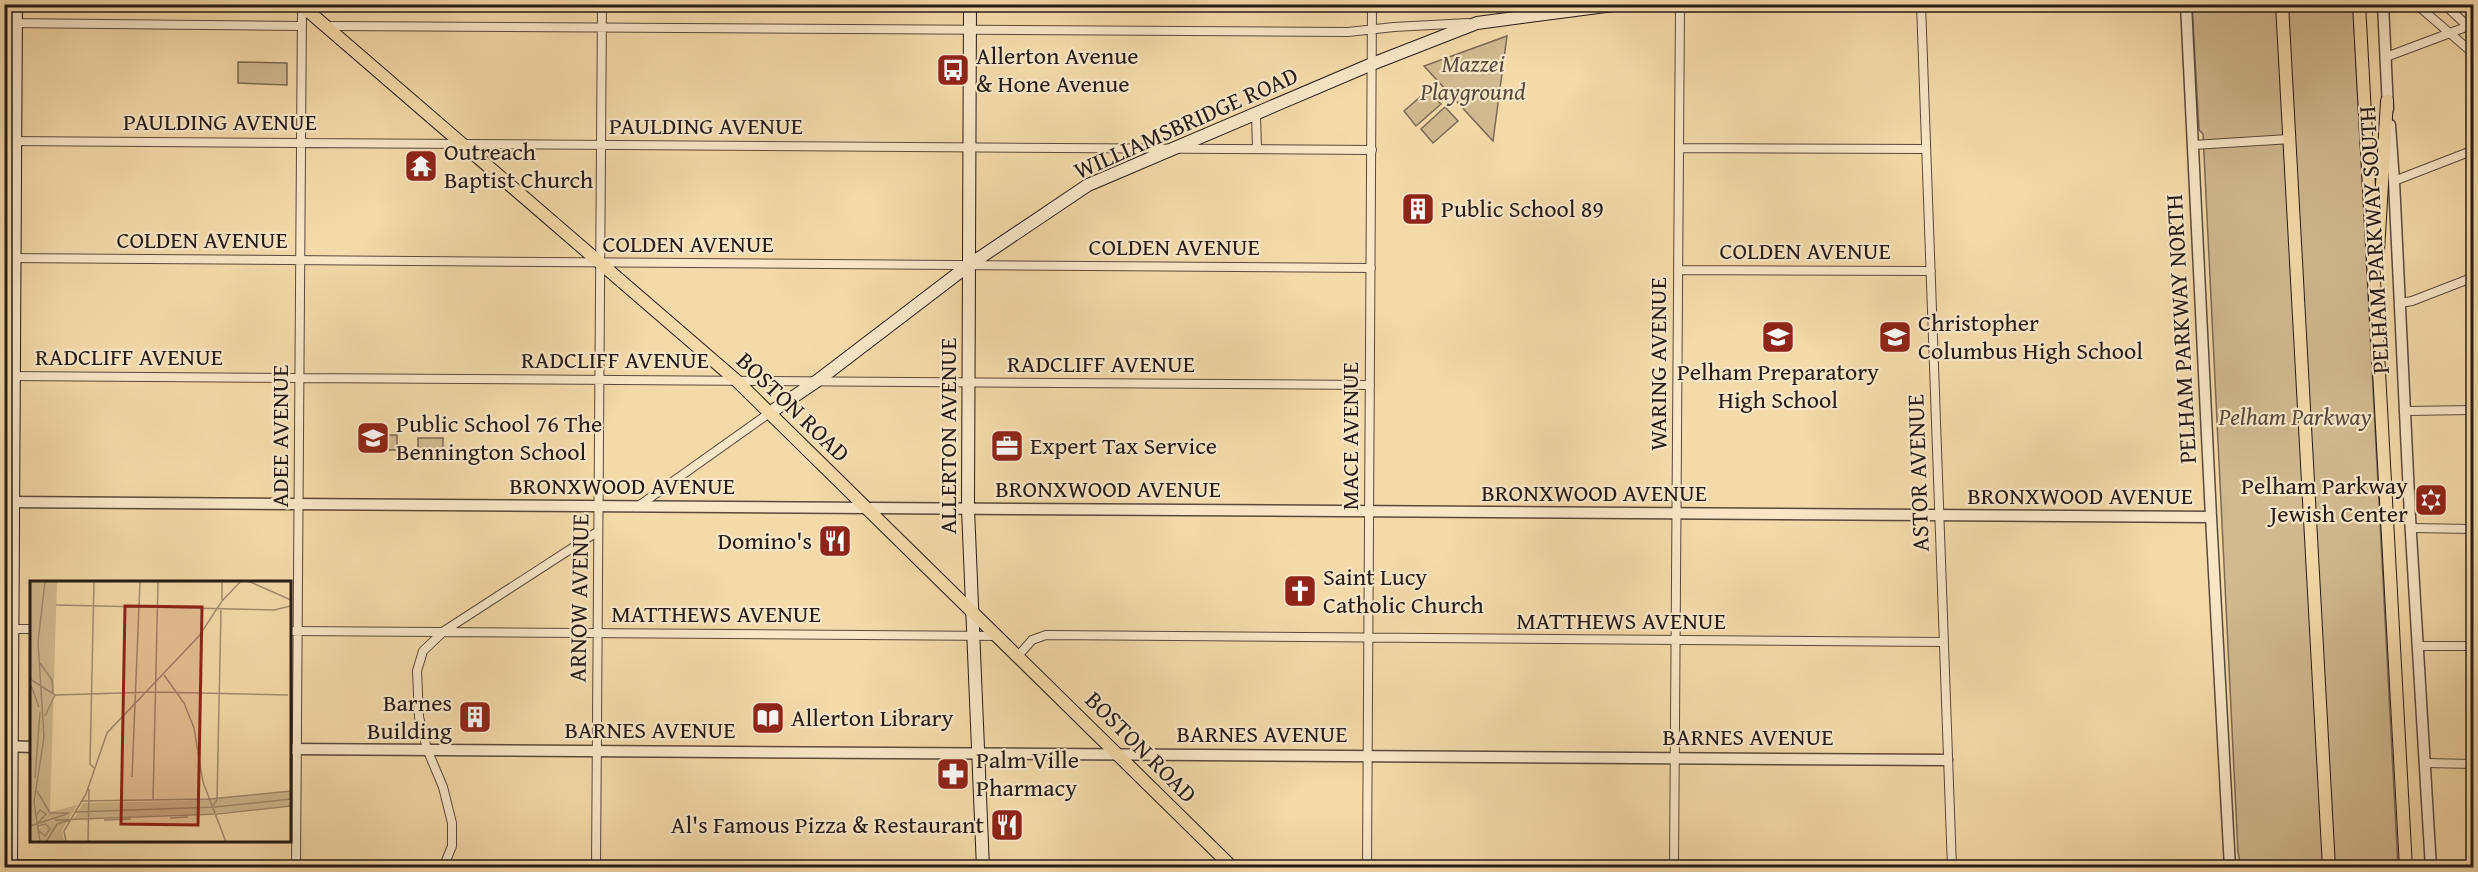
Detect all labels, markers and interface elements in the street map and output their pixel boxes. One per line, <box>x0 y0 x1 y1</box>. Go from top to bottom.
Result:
place label: Allerton Avenue & Hone Avenue <box>976 38 1138 101</box>
park label: Mazzei Playground <box>1419 46 1526 109</box>
bus stop icon: Allerton Avenue & Hone Avenue <box>935 52 971 88</box>
street label: WILLIAMSBRIDGE ROAD <box>1068 57 1304 188</box>
street label: PAULDING AVENUE <box>123 104 317 139</box>
street label: PELHAM PARKWAY SOUTH <box>2349 105 2398 375</box>
street label: PAULDING AVENUE <box>609 108 803 143</box>
place label: Outreach Baptist Church <box>444 134 594 197</box>
temple icon: Outreach Baptist Church <box>403 148 439 184</box>
building icon: Public School 89 <box>1400 191 1436 227</box>
place label: Public School 89 <box>1441 191 1604 226</box>
street label: PELHAM PARKWAY NORTH <box>2156 193 2205 465</box>
street label: COLDEN AVENUE <box>116 222 288 257</box>
street label: COLDEN AVENUE <box>602 226 774 261</box>
street label: COLDEN AVENUE <box>1088 229 1260 264</box>
street label: COLDEN AVENUE <box>1719 233 1891 268</box>
street label: WARING AVENUE <box>1640 277 1675 451</box>
place label: Christopher Columbus High School <box>1918 305 2143 368</box>
school or university icon: Pelham Preparatory High School <box>1760 319 1796 355</box>
school or university icon: Christopher Columbus High School <box>1877 319 1913 355</box>
street label: ALLERTON AVENUE <box>930 338 965 534</box>
street label: RADCLIFF AVENUE <box>35 339 223 374</box>
street label: RADCLIFF AVENUE <box>521 342 709 377</box>
street label: BOSTON ROAD <box>729 343 858 470</box>
street label: RADCLIFF AVENUE <box>1007 346 1195 381</box>
place label: Pelham Preparatory High School <box>1677 354 1879 417</box>
street label: MACE AVENUE <box>1332 362 1367 510</box>
street label: ADEE AVENUE <box>262 365 297 507</box>
street label: ASTOR AVENUE <box>1897 394 1938 552</box>
park label: Pelham Parkway <box>2217 399 2372 434</box>
place label: Public School 76 The Bennington School <box>396 406 602 469</box>
school or university icon: Public School 76 The Bennington School <box>355 420 391 456</box>
office icon: Expert Tax Service <box>989 428 1025 464</box>
place label: Expert Tax Service <box>1030 428 1217 463</box>
street label: BRONXWOOD AVENUE <box>509 468 735 503</box>
place label: Pelham Parkway Jewish Center <box>2241 468 2408 531</box>
street label: BRONXWOOD AVENUE <box>995 471 1221 506</box>
street label: BRONXWOOD AVENUE <box>1481 475 1707 510</box>
street label: BRONXWOOD AVENUE <box>1967 478 2193 513</box>
synagogue icon: Pelham Parkway Jewish Center <box>2413 482 2449 518</box>
street label: ARNOW AVENUE <box>560 513 597 683</box>
place label: Domino's <box>717 523 812 558</box>
restaurant icon: Domino's <box>817 523 853 559</box>
place label: Saint Lucy Catholic Church <box>1323 559 1484 622</box>
church icon: Saint Lucy Catholic Church <box>1282 573 1318 609</box>
inset map <box>30 581 291 842</box>
street label: MATTHEWS AVENUE <box>611 596 821 631</box>
street label: MATTHEWS AVENUE <box>1516 603 1726 638</box>
street label: BOSTON ROAD <box>1077 683 1205 811</box>
place label: Barnes Building <box>367 685 452 748</box>
building icon: Barnes Building <box>457 699 493 735</box>
library icon: Allerton Library <box>750 700 786 736</box>
place label: Allerton Library <box>791 700 953 735</box>
street label: BARNES AVENUE <box>565 712 736 747</box>
street label: BARNES AVENUE <box>1177 716 1348 751</box>
street label: BARNES AVENUE <box>1663 719 1834 754</box>
place label: Palm Ville Pharmacy <box>976 742 1079 805</box>
pharmacy icon: Palm Ville Pharmacy <box>935 756 971 792</box>
place label: Al's Famous Pizza & Restaurant <box>671 807 985 842</box>
restaurant icon: Al's Famous Pizza & Restaurant <box>989 807 1025 843</box>

